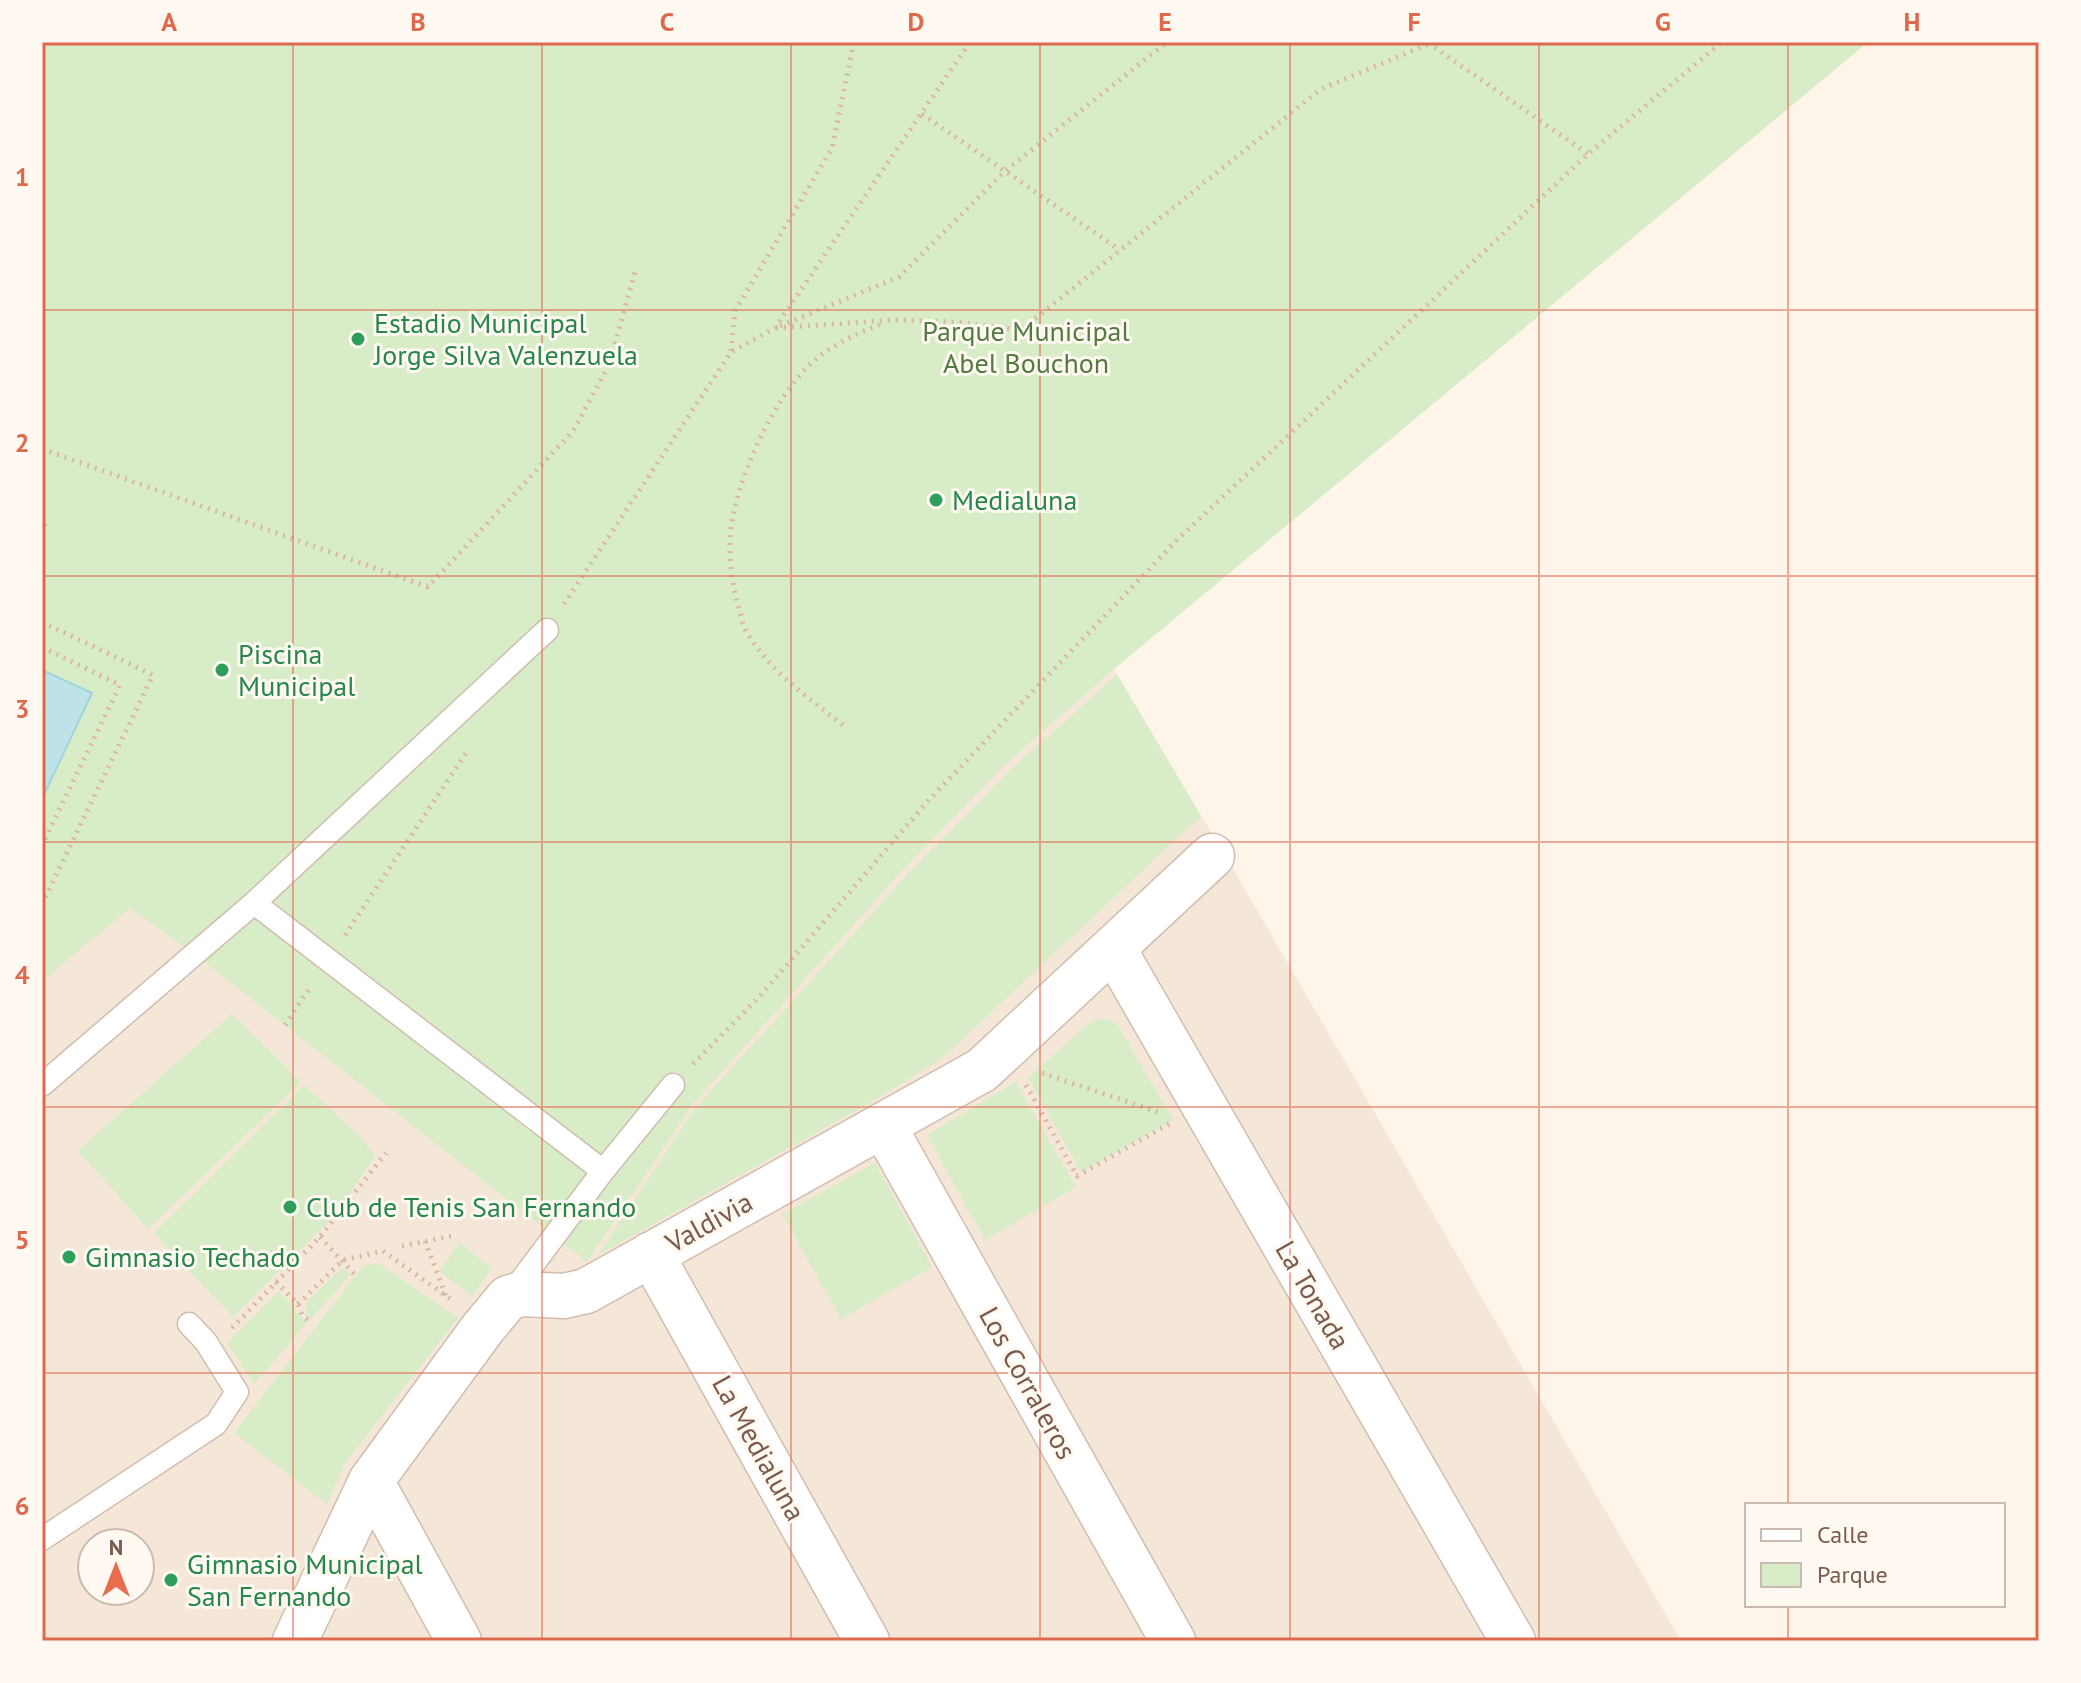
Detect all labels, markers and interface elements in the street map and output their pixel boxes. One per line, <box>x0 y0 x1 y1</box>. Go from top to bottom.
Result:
text: A <box>161 5 177 38</box>
text: B <box>410 5 426 38</box>
text: C <box>660 5 674 38</box>
text: D <box>908 5 924 38</box>
text: E <box>1158 5 1172 38</box>
text: F <box>1407 5 1421 38</box>
text: G <box>1655 5 1671 38</box>
text: H <box>1904 5 1920 38</box>
text: 1 <box>15 160 29 193</box>
place label: Estadio Municipal Jorge Silva Valenzuela <box>373 304 638 373</box>
park label: Parque Municipal Abel Bouchon <box>922 312 1130 381</box>
marker: Estadio Municipal Jorge Silva Valenzuela <box>349 330 367 348</box>
text: 2 <box>15 426 29 459</box>
place label: Medialuna <box>952 481 1077 518</box>
marker: Medialuna <box>927 491 945 509</box>
place label: Piscina Municipal <box>238 635 355 704</box>
marker: Piscina Municipal <box>213 661 231 679</box>
text: 3 <box>15 692 29 725</box>
text: 4 <box>15 958 30 991</box>
street label: Valdivia <box>658 1183 759 1261</box>
place label: Club de Tenis San Fernando <box>306 1188 636 1225</box>
marker: Club de Tenis San Fernando <box>281 1198 299 1216</box>
text: 5 <box>15 1223 29 1256</box>
street label: La Tonada <box>1268 1234 1359 1356</box>
place label: Gimnasio Techado <box>85 1238 300 1275</box>
marker: Gimnasio Techado <box>60 1248 78 1266</box>
street label: Los Corraleros <box>971 1300 1086 1466</box>
street label: La Medialuna <box>704 1369 815 1527</box>
text: 6 <box>15 1489 29 1522</box>
legend <box>1745 1503 2005 1607</box>
text: Calle <box>1817 1519 1868 1550</box>
north arrow <box>76 1527 156 1607</box>
text: N <box>109 1533 123 1561</box>
place label: Gimnasio Municipal San Fernando <box>187 1545 423 1614</box>
text: Parque <box>1817 1559 1888 1590</box>
marker: Gimnasio Municipal San Fernando <box>162 1571 180 1589</box>

